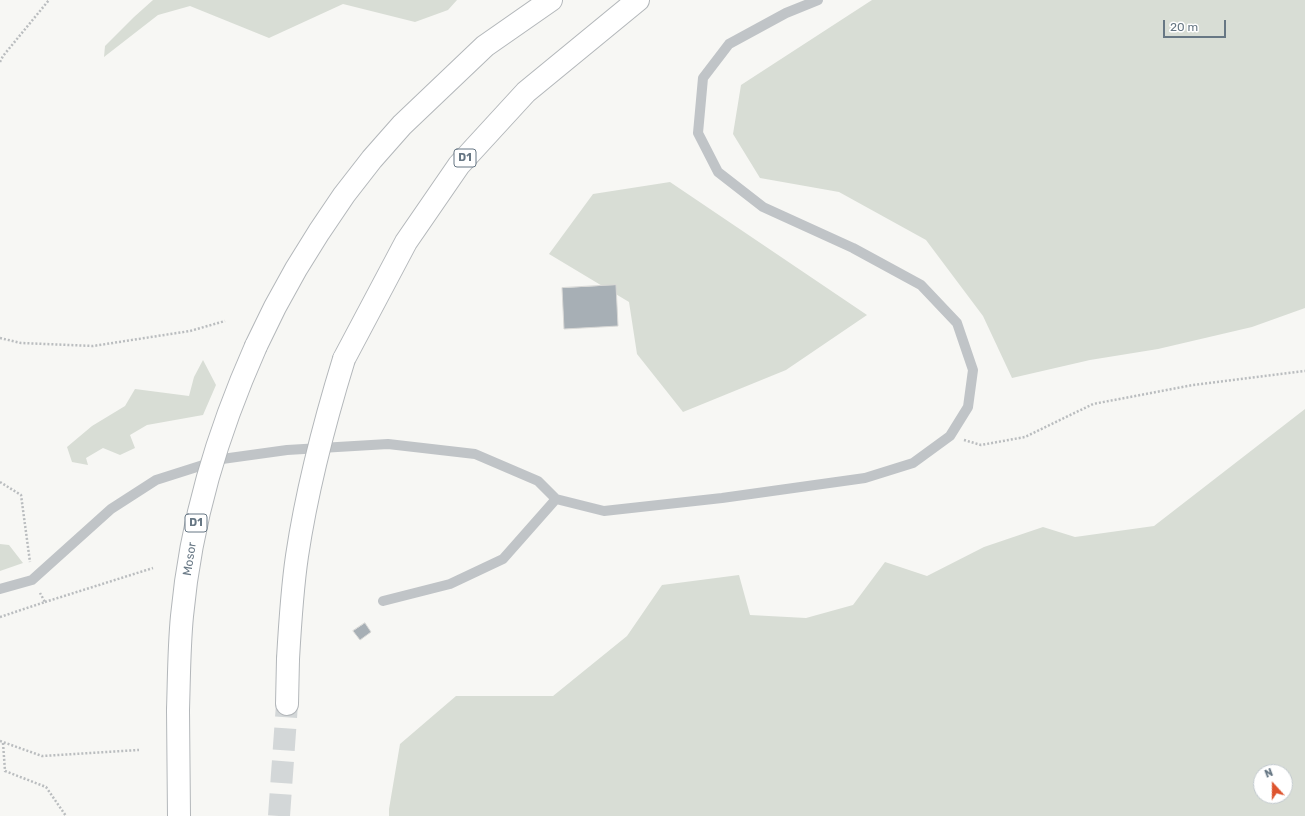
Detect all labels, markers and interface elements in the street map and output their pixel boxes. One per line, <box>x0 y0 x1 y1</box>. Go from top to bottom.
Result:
scale bar <box>1165 12 1228 38</box>
text: 20 m <box>1170 20 1198 34</box>
road number: D1 <box>454 149 476 167</box>
road number: D1 <box>185 514 207 532</box>
street label: Mosor <box>180 541 200 577</box>
north arrow <box>1253 764 1293 804</box>
text: N <box>1263 766 1275 781</box>

